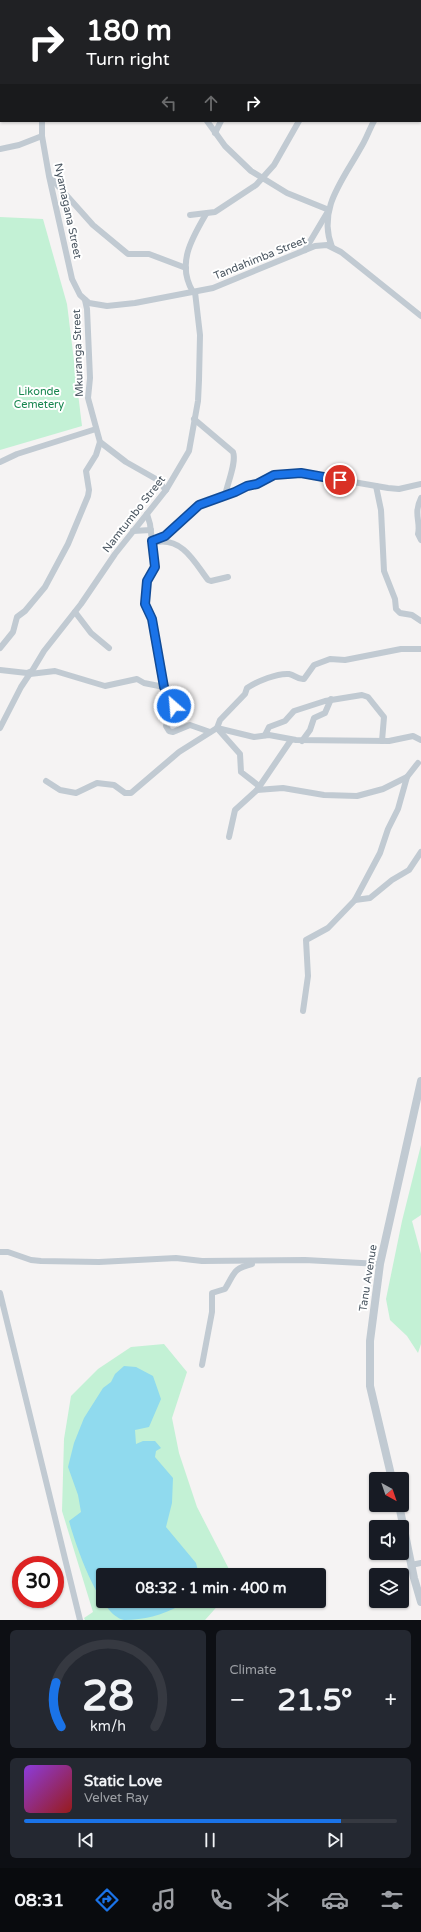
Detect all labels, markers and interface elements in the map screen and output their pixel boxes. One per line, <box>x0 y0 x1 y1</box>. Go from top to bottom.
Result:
text: 180 m <box>86 14 172 48</box>
icon: right <box>20 16 72 68</box>
text: Turn right <box>86 48 170 70</box>
icon: left <box>158 92 180 114</box>
icon: ahead <box>200 92 222 114</box>
icon: right <box>242 92 264 114</box>
street label: Nyamagana Street <box>52 162 84 260</box>
street label: Tandahimba Street <box>212 233 308 283</box>
street label: Mkuranga Street <box>70 309 86 397</box>
park label: Likonde Cemetery <box>14 385 64 411</box>
pin <box>323 463 357 497</box>
icon: arrive <box>329 469 351 491</box>
street label: Namtumbo Street <box>100 473 168 555</box>
position arrow <box>153 685 195 727</box>
street label: Tanu Avenue <box>356 1244 380 1312</box>
north arrow <box>369 1472 409 1512</box>
map controls <box>369 1472 409 1608</box>
button: sound <box>369 1520 409 1560</box>
speed limit sign: 30 <box>12 1556 64 1608</box>
button: layers <box>369 1568 409 1608</box>
text: 08:32 · 1 min · 400 m <box>136 1579 286 1597</box>
text: Climate <box>230 1662 276 1678</box>
text: 28 <box>82 1672 134 1722</box>
text: 21.5° <box>277 1682 352 1719</box>
text: − <box>230 1687 245 1713</box>
text: + <box>385 1687 397 1713</box>
text: km/h <box>90 1718 126 1735</box>
text: Static Love <box>84 1772 162 1790</box>
text: Velvet Ray <box>84 1790 149 1806</box>
icon: previous <box>75 1829 97 1851</box>
icon: pause <box>199 1829 221 1851</box>
icon: next <box>324 1829 346 1851</box>
icon: directions <box>93 1886 121 1914</box>
icon: music <box>150 1886 178 1914</box>
icon: phone <box>207 1886 235 1914</box>
icon: climate <box>264 1886 292 1914</box>
icon: car <box>321 1886 349 1914</box>
icon: filters <box>378 1886 406 1914</box>
text: 08:31 <box>15 1889 64 1911</box>

